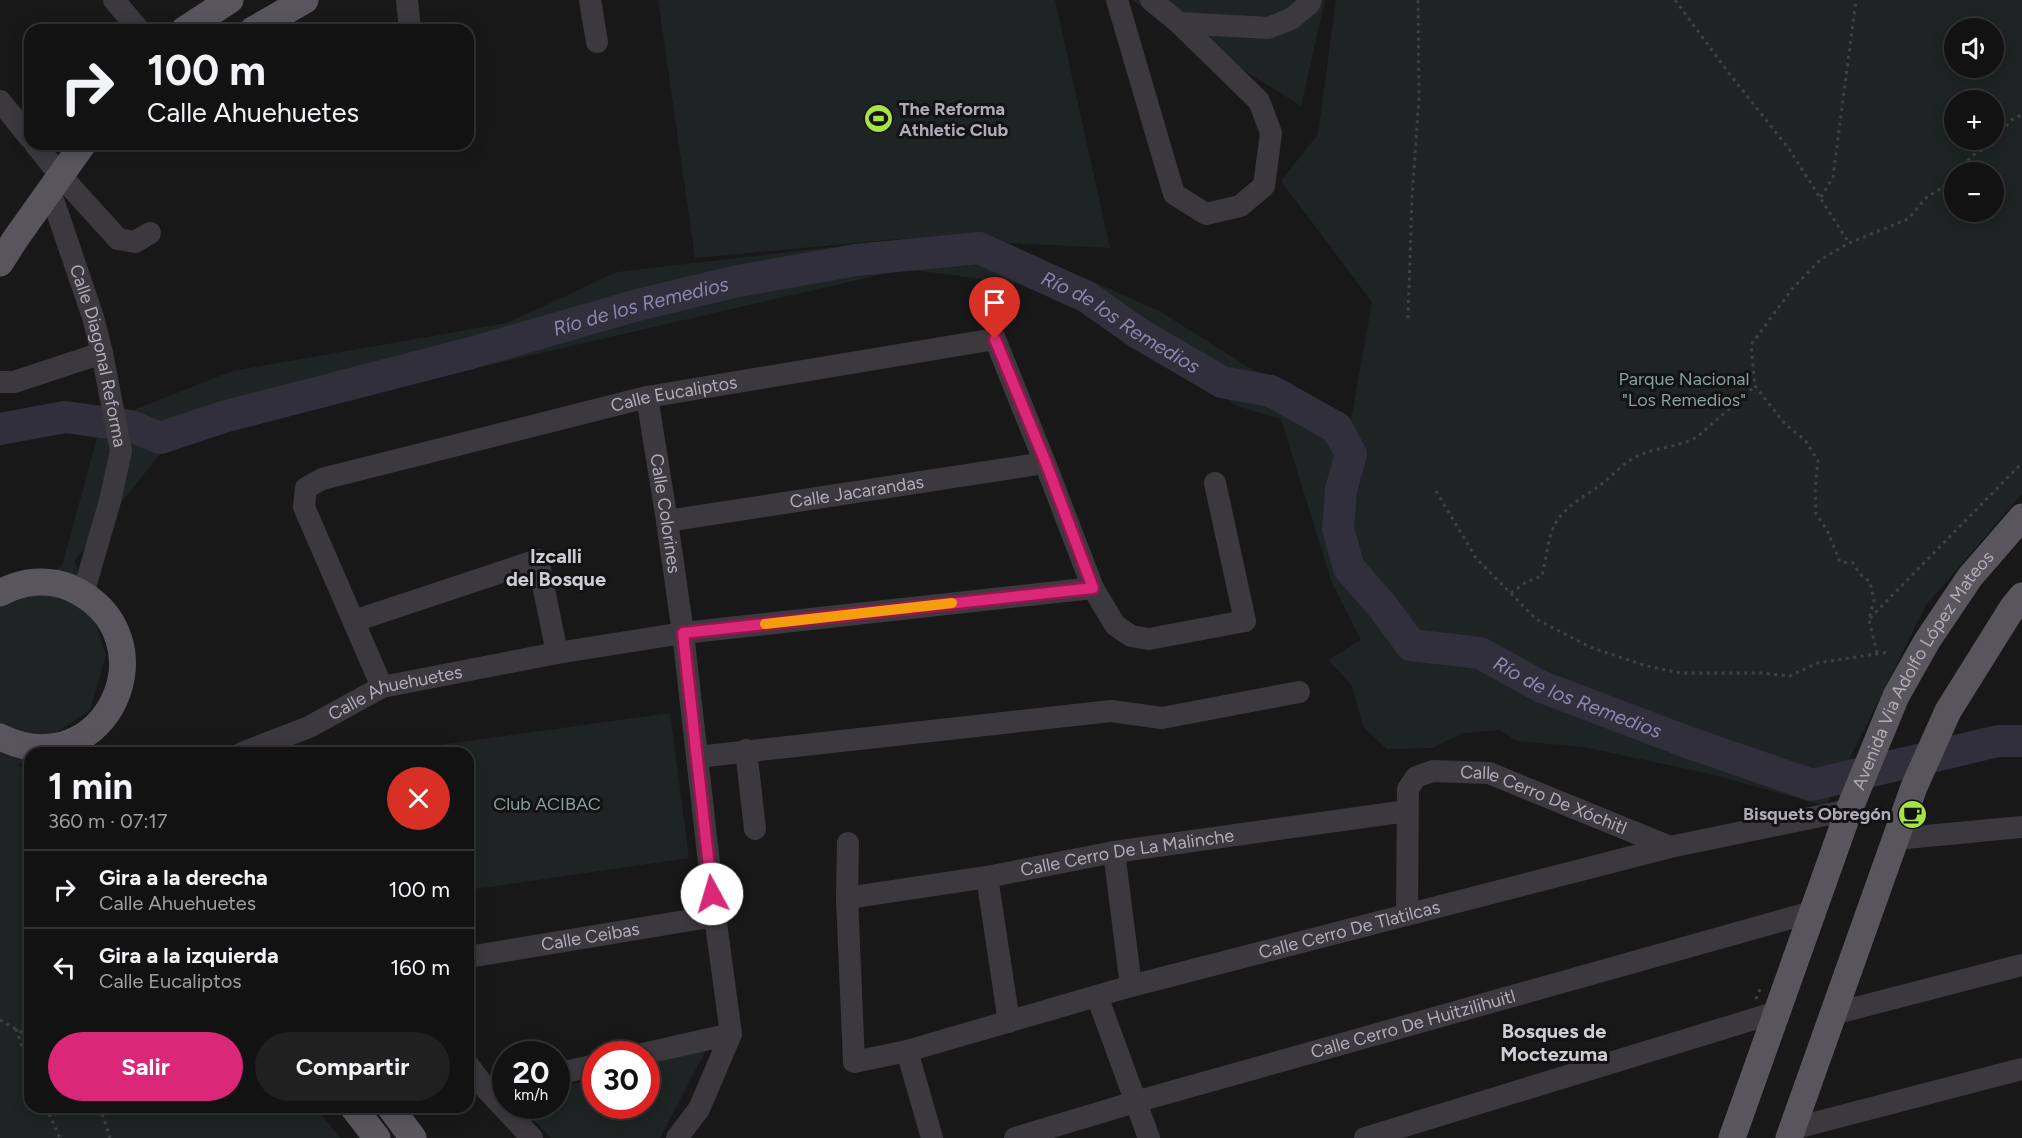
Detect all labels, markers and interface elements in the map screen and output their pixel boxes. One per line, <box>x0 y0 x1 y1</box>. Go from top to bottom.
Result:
map controls <box>1944 18 2004 222</box>
button: sound <box>1944 18 2004 78</box>
text: 100 m <box>147 45 266 96</box>
icon: right <box>48 48 126 126</box>
button: + <box>1944 90 2004 150</box>
text: Calle Ahuehuetes <box>147 96 359 129</box>
place label: The Reforma Athletic Club <box>899 98 1009 141</box>
sports icon: The Reforma Athletic Club <box>862 103 894 135</box>
button: − <box>1944 162 2004 222</box>
street label: Calle Diagonal Reforma <box>65 261 131 449</box>
water label: Río de los Remedios <box>1038 266 1205 379</box>
water label: Río de los Remedios <box>550 271 732 341</box>
pin <box>969 277 1020 339</box>
icon: arrive <box>978 286 1011 319</box>
park label: Parque Nacional "Los Remedios" <box>1619 368 1749 411</box>
street label: Calle Eucaliptos <box>608 371 739 417</box>
street label: Calle Colorines <box>645 452 685 575</box>
street label: Calle Jacarandas <box>788 471 925 513</box>
district label: Izcalli del Bosque <box>506 544 606 591</box>
street label: Avenida Via Adolfo López Mateos <box>1848 546 1999 793</box>
water label: Río de los Remedios <box>1489 651 1666 743</box>
street label: Calle Ahuehuetes <box>324 661 464 725</box>
street label: Calle Cerro De Xóchitl <box>1460 761 1630 839</box>
text: 1 min <box>48 765 133 808</box>
button: close <box>387 767 450 830</box>
park label: Club ACIBAC <box>493 793 601 815</box>
cafe icon: Bisquets Obregón <box>1896 798 1928 830</box>
place label: Bisquets Obregón <box>1743 803 1891 825</box>
text: 360 m · 07:17 <box>48 809 168 833</box>
street label: Calle Cerro De La Malinche <box>1019 824 1236 881</box>
position arrow <box>680 862 744 926</box>
text: Gira a la derecha <box>99 864 268 891</box>
icon: right <box>48 873 81 906</box>
text: 100 m <box>389 876 450 903</box>
text: Calle Ahuehuetes <box>99 891 256 915</box>
street label: Calle Cerro De Tlatilcas <box>1256 896 1442 964</box>
street label: Calle Ceibas <box>539 918 641 956</box>
text: Gira a la izquierda <box>99 942 279 969</box>
icon: left <box>48 951 81 984</box>
text: 160 m <box>390 954 450 981</box>
text: Calle Eucaliptos <box>99 969 242 993</box>
street label: Calle Cerro De Huitzilihuitl <box>1308 985 1518 1063</box>
district label: Bosques de Moctezuma <box>1500 1019 1608 1066</box>
button: Salir <box>48 1032 243 1101</box>
button: Compartir <box>255 1032 450 1101</box>
speed limit sign: 30 <box>582 1041 660 1119</box>
text: 20 <box>513 1054 549 1091</box>
text: km/h <box>514 1086 548 1104</box>

